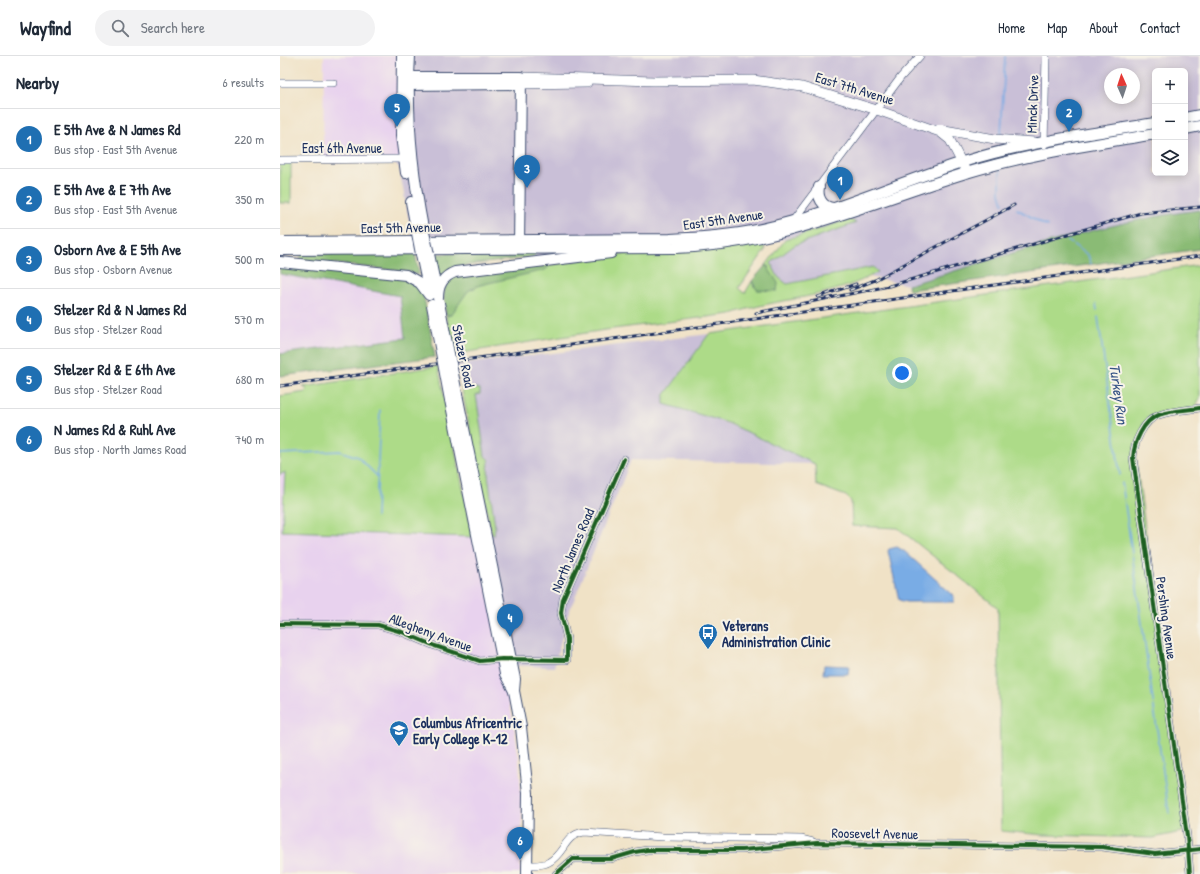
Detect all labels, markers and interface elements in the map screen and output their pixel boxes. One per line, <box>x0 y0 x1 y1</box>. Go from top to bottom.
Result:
search box <box>95 10 375 46</box>
text: Wayfind <box>20 15 71 41</box>
icon: search <box>109 17 131 39</box>
text: Search here <box>141 17 205 38</box>
text: Home <box>998 18 1025 37</box>
text: Map <box>1047 18 1067 37</box>
text: About <box>1089 18 1118 37</box>
text: Contact <box>1140 18 1180 37</box>
street label: East 7th Avenue <box>813 67 897 109</box>
north arrow <box>1104 68 1140 104</box>
map controls <box>1152 68 1188 176</box>
button: + <box>1152 68 1188 104</box>
text: Nearby <box>16 71 59 94</box>
text: 6 results <box>223 73 264 91</box>
street label: Minck Drive <box>1021 74 1043 134</box>
pin: 5 <box>384 94 410 127</box>
pin: 2 <box>1056 99 1082 132</box>
button: − <box>1152 104 1188 140</box>
text: E 5th Ave & N James Rd <box>54 119 180 140</box>
text: 1 <box>27 130 31 148</box>
text: 220 m <box>234 130 264 148</box>
street label: East 6th Avenue <box>302 138 382 157</box>
text: Bus stop · East 5th Avenue <box>54 140 177 158</box>
button: layers <box>1152 140 1188 176</box>
pin: 3 <box>514 155 540 188</box>
pin: 1 <box>827 167 853 200</box>
text: E 5th Ave & E 7th Ave <box>54 179 171 200</box>
text: 2 <box>26 190 32 208</box>
text: 350 m <box>235 190 264 208</box>
text: Bus stop · East 5th Avenue <box>54 200 177 218</box>
street label: East 5th Avenue <box>682 204 765 234</box>
street label: East 5th Avenue <box>361 217 442 237</box>
text: Osborn Ave & E 5th Ave <box>54 239 181 260</box>
text: 3 <box>26 250 32 268</box>
text: 500 m <box>235 250 264 268</box>
text: Bus stop · Osborn Avenue <box>54 260 172 278</box>
text: Stelzer Rd & N James Rd <box>54 299 186 320</box>
text: 4 <box>27 310 31 328</box>
text: 570 m <box>234 310 264 328</box>
text: Bus stop · Stelzer Road <box>54 320 162 338</box>
street label: Stelzer Road <box>448 323 480 390</box>
text: Stelzer Rd & E 6th Ave <box>54 359 175 380</box>
your location <box>892 363 912 383</box>
water label: Turkey Run <box>1104 363 1134 427</box>
text: 5 <box>26 370 32 388</box>
text: 680 m <box>236 370 264 388</box>
text: Bus stop · Stelzer Road <box>54 380 162 398</box>
text: N James Rd & Ruhl Ave <box>54 419 176 440</box>
text: 6 <box>26 430 32 448</box>
text: 740 m <box>235 430 264 448</box>
text: Bus stop · North James Road <box>54 440 186 458</box>
street label: North James Road <box>546 505 598 595</box>
street label: Pershing Avenue <box>1151 575 1182 661</box>
pin: 4 <box>497 604 523 637</box>
street label: Allegheny Avenue <box>386 608 476 657</box>
place label: Veterans Administration Clinic <box>722 616 831 651</box>
bus stop icon: Veterans Administration Clinic <box>697 622 719 650</box>
place label: Columbus Africentric Early College K-12 <box>413 713 522 750</box>
school or university icon: Columbus Africentric Early College K-12 <box>388 719 410 747</box>
street label: Roosevelt Avenue <box>831 823 919 843</box>
pin: 6 <box>507 827 533 860</box>

